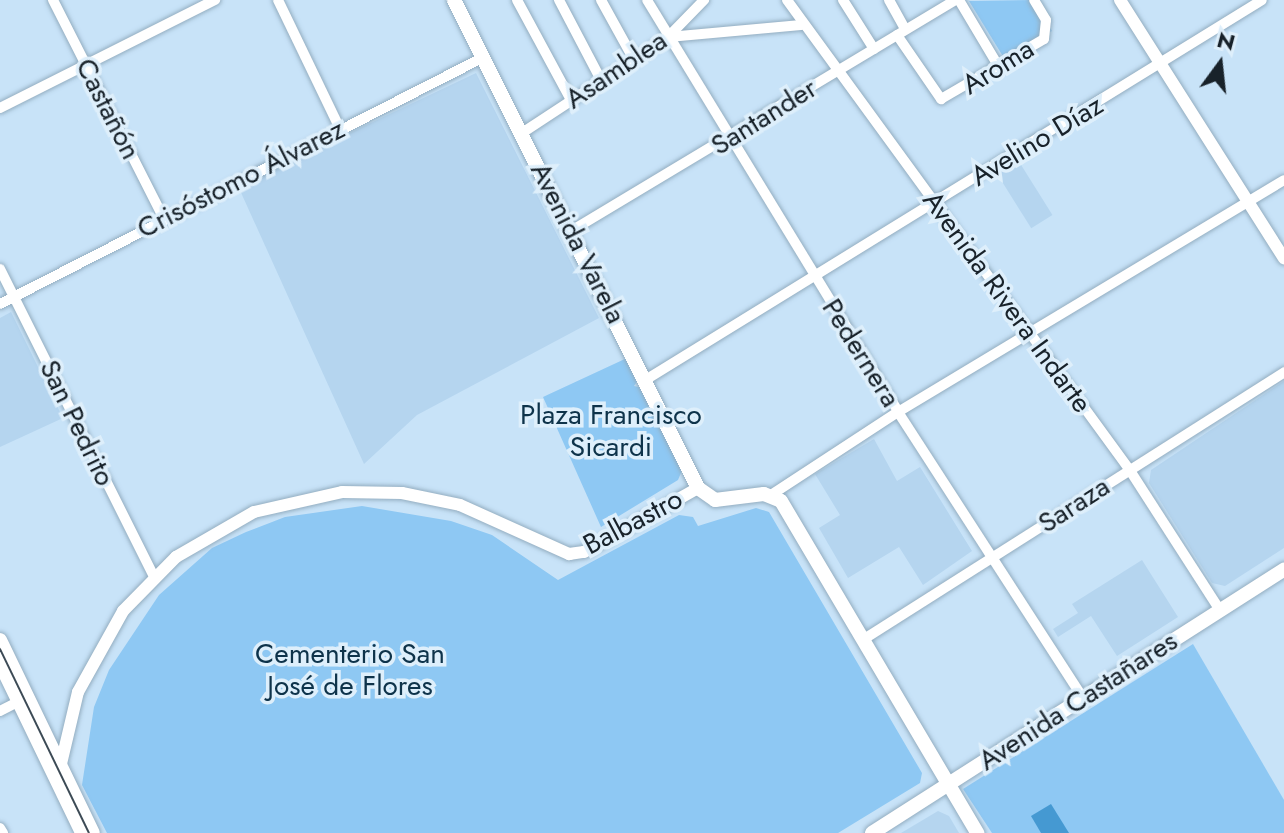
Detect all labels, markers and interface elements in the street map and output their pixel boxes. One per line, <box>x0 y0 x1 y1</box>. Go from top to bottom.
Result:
text: N <box>1214 23 1239 59</box>
street label: Asamblea <box>559 24 673 116</box>
north arrow <box>1180 24 1260 104</box>
street label: Aroma <box>956 32 1040 102</box>
street label: Castañón <box>68 53 148 165</box>
street label: Santander <box>705 71 823 163</box>
street label: Avelino Díaz <box>965 88 1109 194</box>
street label: Crisóstomo Álvarez <box>132 112 350 246</box>
street label: Avenida Varela <box>523 157 633 329</box>
street label: Avenida Rivera Indarte <box>915 185 1099 419</box>
street label: Pedernera <box>815 293 907 413</box>
street label: San Pedrito <box>32 355 122 491</box>
park label: Plaza Francisco Sicardi <box>520 398 702 464</box>
street label: Saraza <box>1032 470 1116 540</box>
street label: Balbastro <box>578 482 688 562</box>
street label: Avenida Castañares <box>972 624 1184 778</box>
park label: Cementerio San José de Flores <box>255 637 445 703</box>

